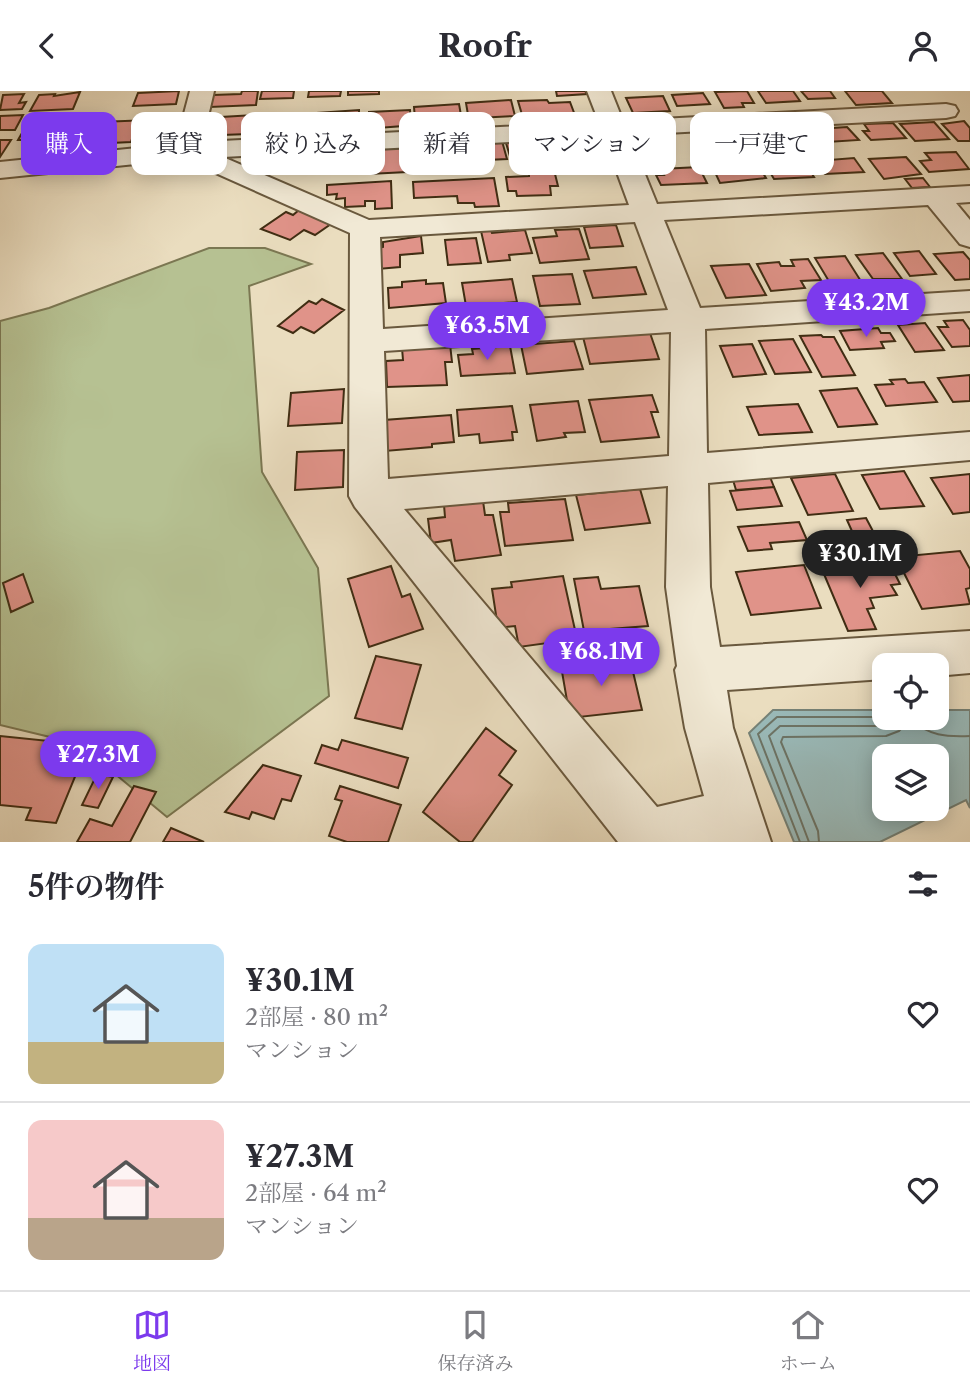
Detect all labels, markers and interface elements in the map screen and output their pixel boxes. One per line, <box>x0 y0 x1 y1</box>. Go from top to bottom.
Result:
text: Roofr <box>438 26 532 65</box>
icon: back <box>28 27 66 65</box>
icon: person <box>904 27 942 65</box>
chip: 購入 <box>21 112 117 175</box>
chip: 賃貸 <box>131 112 227 175</box>
chip: 絞り込み <box>241 112 385 175</box>
chip: 新着 <box>399 112 495 175</box>
chip: マンション <box>509 112 676 175</box>
chip: 一戸建て <box>690 112 834 175</box>
pin: ¥43.2M <box>809 279 923 339</box>
text: ¥43.2M <box>823 288 909 316</box>
pin: ¥63.5M <box>430 303 544 362</box>
text: ¥63.5M <box>444 311 530 339</box>
pin: ¥30.1M <box>803 531 917 590</box>
text: ¥30.1M <box>818 539 902 567</box>
pin: ¥68.1M <box>544 629 658 688</box>
text: ¥68.1M <box>559 637 643 665</box>
map controls <box>872 653 949 821</box>
button: locate <box>872 653 949 730</box>
pin: ¥27.3M <box>41 731 155 791</box>
text: ¥27.3M <box>56 740 140 768</box>
button: layers <box>872 744 949 821</box>
icon: filters <box>904 865 942 903</box>
text: 5件の物件 <box>28 868 165 905</box>
text: ¥30.1M <box>245 962 355 999</box>
icon: home <box>84 972 168 1056</box>
icon: heart <box>904 995 942 1033</box>
text: 2部屋 · 80 m² <box>245 1003 388 1031</box>
text: マンション <box>245 1036 359 1064</box>
text: ¥27.3M <box>245 1138 354 1175</box>
icon: home <box>84 1148 168 1232</box>
icon: heart <box>904 1171 942 1209</box>
text: 2部屋 · 64 m² <box>245 1179 387 1207</box>
text: マンション <box>245 1212 359 1240</box>
tab: 地図 <box>133 1306 171 1375</box>
tab: 保存済み <box>437 1306 514 1375</box>
tab: ホーム <box>780 1306 837 1375</box>

